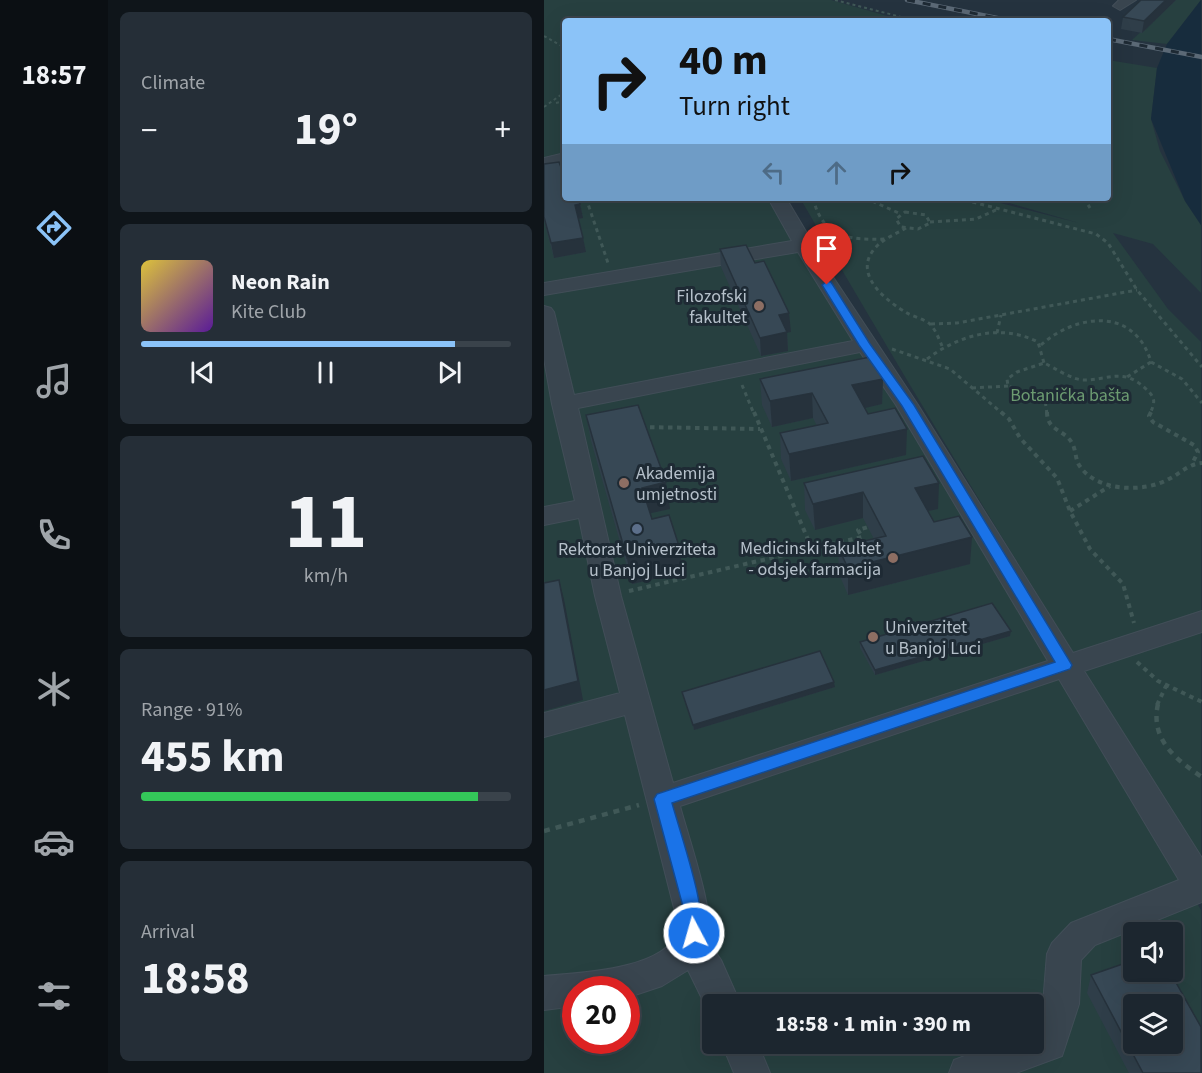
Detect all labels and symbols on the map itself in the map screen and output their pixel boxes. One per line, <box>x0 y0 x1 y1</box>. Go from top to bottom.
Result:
pin <box>801 223 852 285</box>
place label: Filozofski fakultet <box>676 284 747 330</box>
marker: Filozofski fakultet <box>752 299 766 313</box>
park label: Botanička bašta <box>1010 383 1130 408</box>
place label: Akademija umjetnosti <box>636 461 717 507</box>
marker: Akademija umjetnosti <box>617 476 631 490</box>
marker: Rektorat Univerziteta u Banjoj Luci <box>630 522 644 536</box>
place label: Medicinski fakultet - odsjek farmacija <box>740 536 881 582</box>
place label: Rektorat Univerziteta u Banjoj Luci <box>558 537 716 583</box>
marker: Medicinski fakultet - odsjek farmacija <box>886 551 900 565</box>
place label: Univerzitet u Banjoj Luci <box>885 615 981 661</box>
marker: Univerzitet u Banjoj Luci <box>866 630 880 644</box>
position arrow <box>662 901 726 965</box>
speed limit sign: 20 <box>562 976 640 1054</box>

